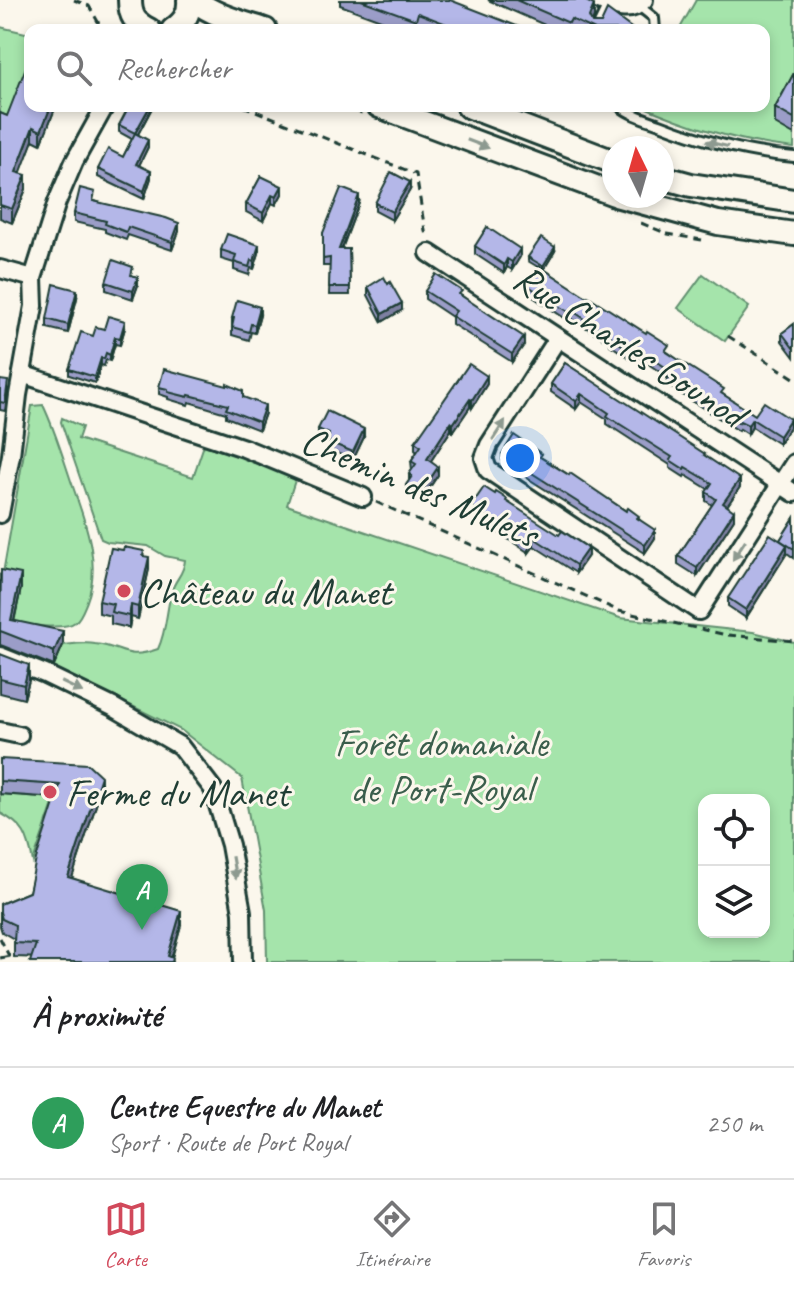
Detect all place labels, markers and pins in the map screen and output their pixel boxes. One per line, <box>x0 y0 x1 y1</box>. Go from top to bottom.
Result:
place label: Château du Manet <box>140 567 395 617</box>
marker: Château du Manet <box>115 582 133 600</box>
place label: Ferme du Manet <box>66 768 293 818</box>
marker: Ferme du Manet <box>41 783 59 801</box>
pin: A <box>116 864 168 930</box>

